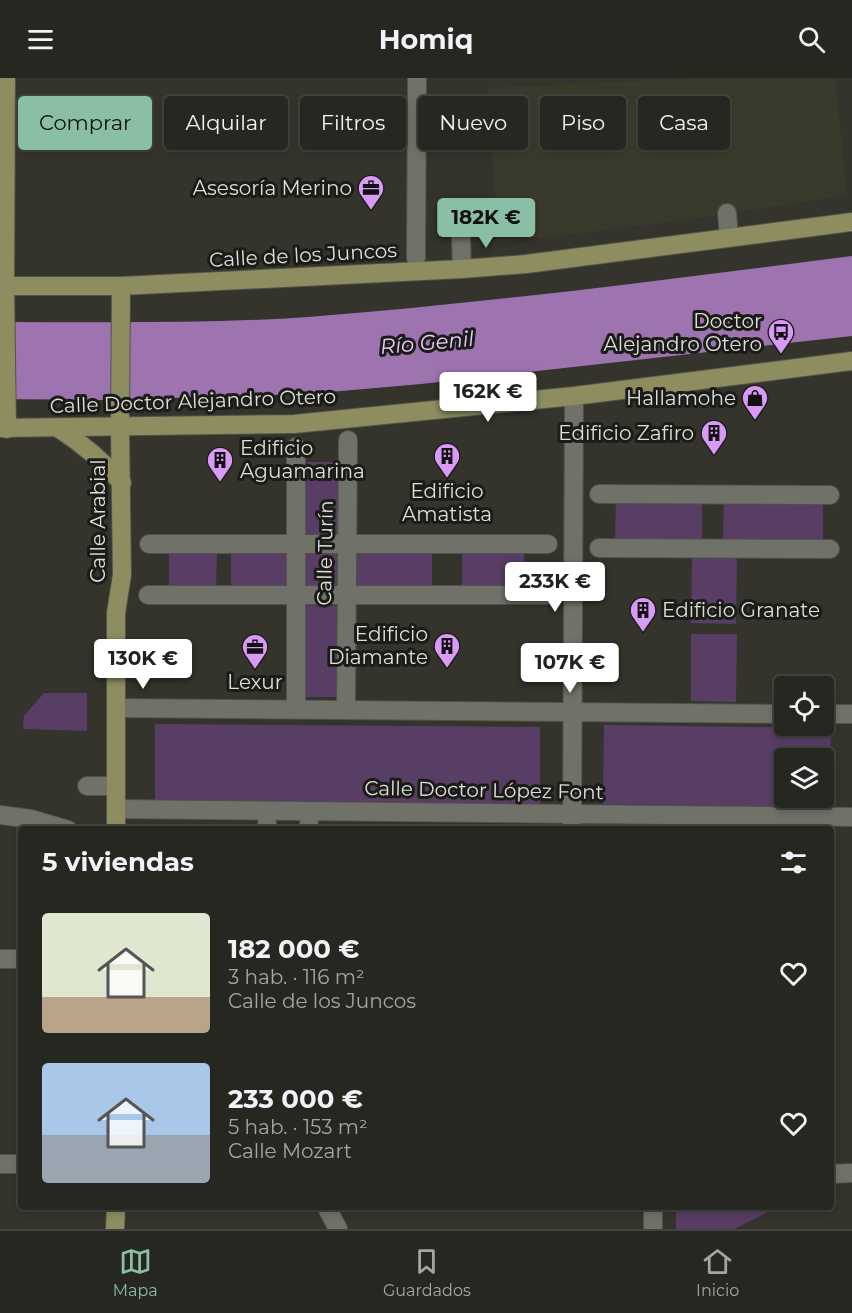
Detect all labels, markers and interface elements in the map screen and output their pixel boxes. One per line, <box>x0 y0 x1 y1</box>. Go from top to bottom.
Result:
icon: menu <box>24 23 57 56</box>
text: Homiq <box>379 23 473 56</box>
icon: search <box>795 23 828 56</box>
chip: Comprar <box>18 96 152 150</box>
chip: Alquilar <box>164 96 288 150</box>
chip: Filtros <box>300 96 406 150</box>
chip: Nuevo <box>418 96 528 150</box>
chip: Piso <box>540 96 626 150</box>
chip: Casa <box>638 96 730 150</box>
office icon: Asesoría Merino <box>356 173 386 211</box>
place label: Asesoría Merino <box>193 176 352 200</box>
pin: 182K € <box>437 198 535 249</box>
text: 182K € <box>451 205 521 229</box>
street label: Calle de los Juncos <box>208 238 398 272</box>
place label: Doctor Alejandro Otero <box>603 309 762 356</box>
bus stop icon: Doctor Alejandro Otero <box>766 317 796 355</box>
water label: Río Genil <box>379 326 475 359</box>
pin: 162K € <box>439 372 537 423</box>
text: 162K € <box>453 379 523 403</box>
shop icon: Hallamohe <box>740 383 770 421</box>
street label: Calle Doctor Alejandro Otero <box>49 384 337 418</box>
place label: Hallamohe <box>626 386 736 410</box>
building icon: Edificio Zafiro <box>699 418 729 456</box>
place label: Edificio Zafiro <box>558 421 694 445</box>
place label: Edificio Aguamarina <box>240 436 365 483</box>
building icon: Edificio Amatista <box>432 441 462 479</box>
building icon: Edificio Aguamarina <box>205 445 235 483</box>
street label: Calle Arabial <box>86 459 110 583</box>
place label: Edificio Amatista <box>402 479 492 526</box>
street label: Calle Turín <box>312 500 338 606</box>
pin: 233K € <box>506 562 604 613</box>
text: 233K € <box>519 569 591 593</box>
building icon: Edificio Granate <box>628 595 658 633</box>
place label: Edificio Granate <box>662 598 820 622</box>
place label: Edificio Diamante <box>328 622 428 669</box>
building icon: Edificio Diamante <box>432 631 462 669</box>
office icon: Lexur <box>240 632 270 670</box>
pin: 130K € <box>94 639 192 690</box>
pin: 107K € <box>521 643 619 694</box>
text: 130K € <box>108 646 178 670</box>
text: 107K € <box>535 650 605 674</box>
place label: Lexur <box>227 670 283 694</box>
map controls <box>774 676 834 808</box>
button: locate <box>774 676 834 736</box>
button: layers <box>774 748 834 808</box>
street label: Calle Doctor López Font <box>364 776 604 804</box>
text: 5 viviendas <box>42 846 194 878</box>
icon: filters <box>777 846 810 879</box>
text: 182 000 € <box>228 933 359 965</box>
icon: home <box>90 937 162 1009</box>
icon: heart <box>777 957 810 990</box>
text: 3 hab. · 116 m² <box>228 965 365 989</box>
text: Calle de los Juncos <box>228 989 416 1013</box>
text: 233 000 € <box>228 1083 363 1115</box>
icon: home <box>90 1087 162 1159</box>
icon: heart <box>777 1107 810 1140</box>
text: 5 hab. · 153 m² <box>228 1115 368 1139</box>
text: Calle Mozart <box>228 1139 352 1163</box>
tab: Mapa <box>113 1245 158 1300</box>
tab: Guardados <box>383 1245 471 1300</box>
tab: Inicio <box>696 1245 739 1300</box>

